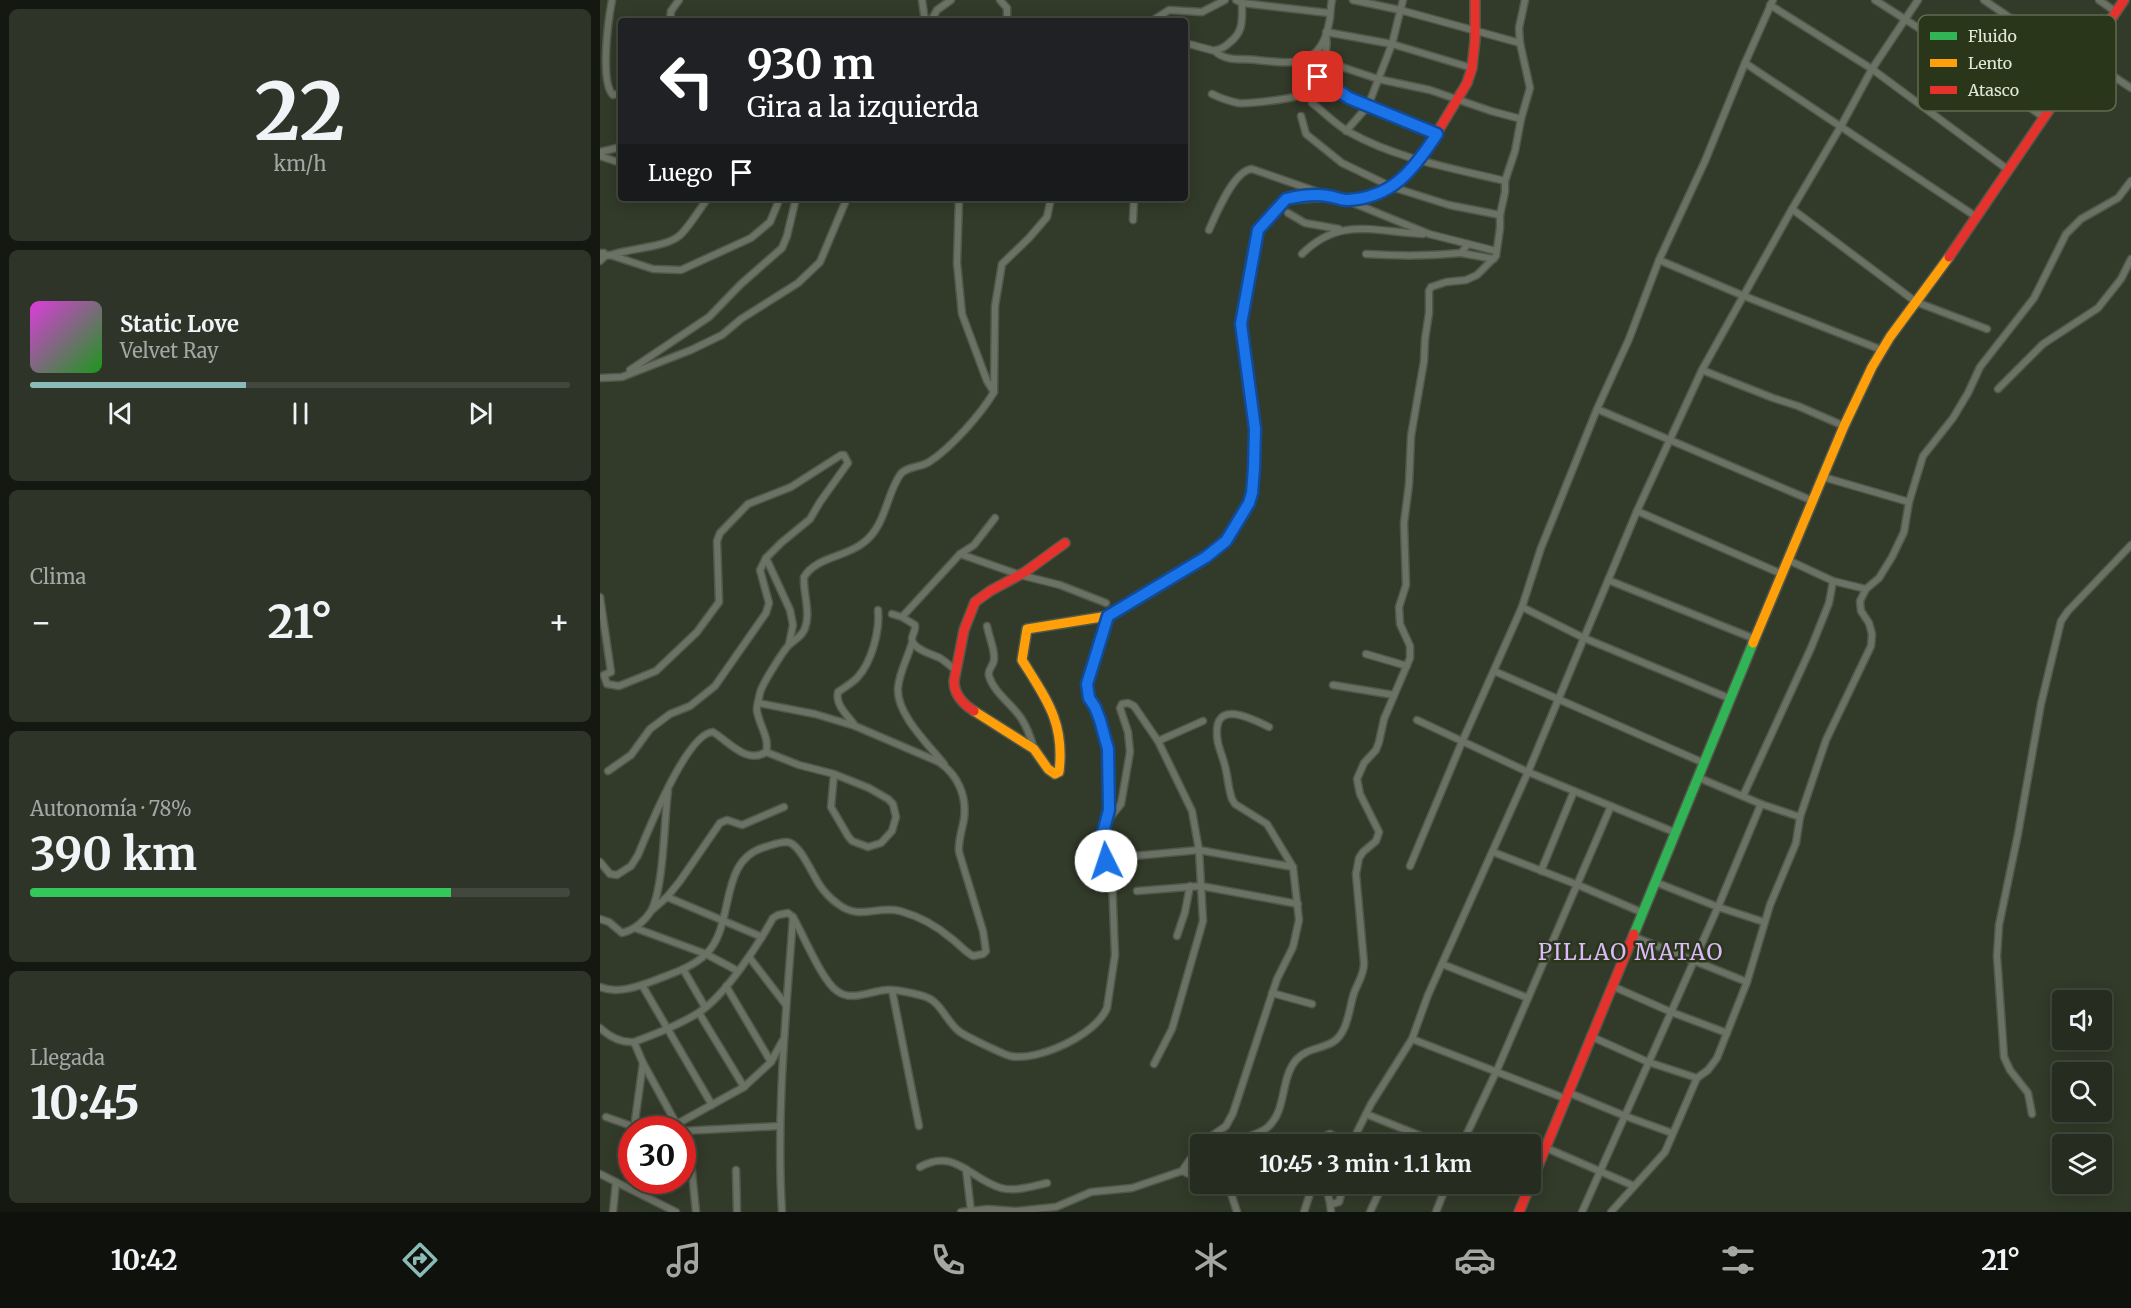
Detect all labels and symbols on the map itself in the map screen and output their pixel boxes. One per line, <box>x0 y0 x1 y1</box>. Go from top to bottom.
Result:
legend <box>1918 15 2116 111</box>
text: Fluido <box>1968 26 2017 46</box>
pin <box>1292 51 1343 102</box>
text: Lento <box>1968 53 2012 73</box>
text: Atasco <box>1967 80 2019 100</box>
position arrow <box>1074 829 1138 893</box>
district label: PILLAO MATAO <box>1538 938 1724 966</box>
speed limit sign: 30 <box>618 1116 696 1194</box>

